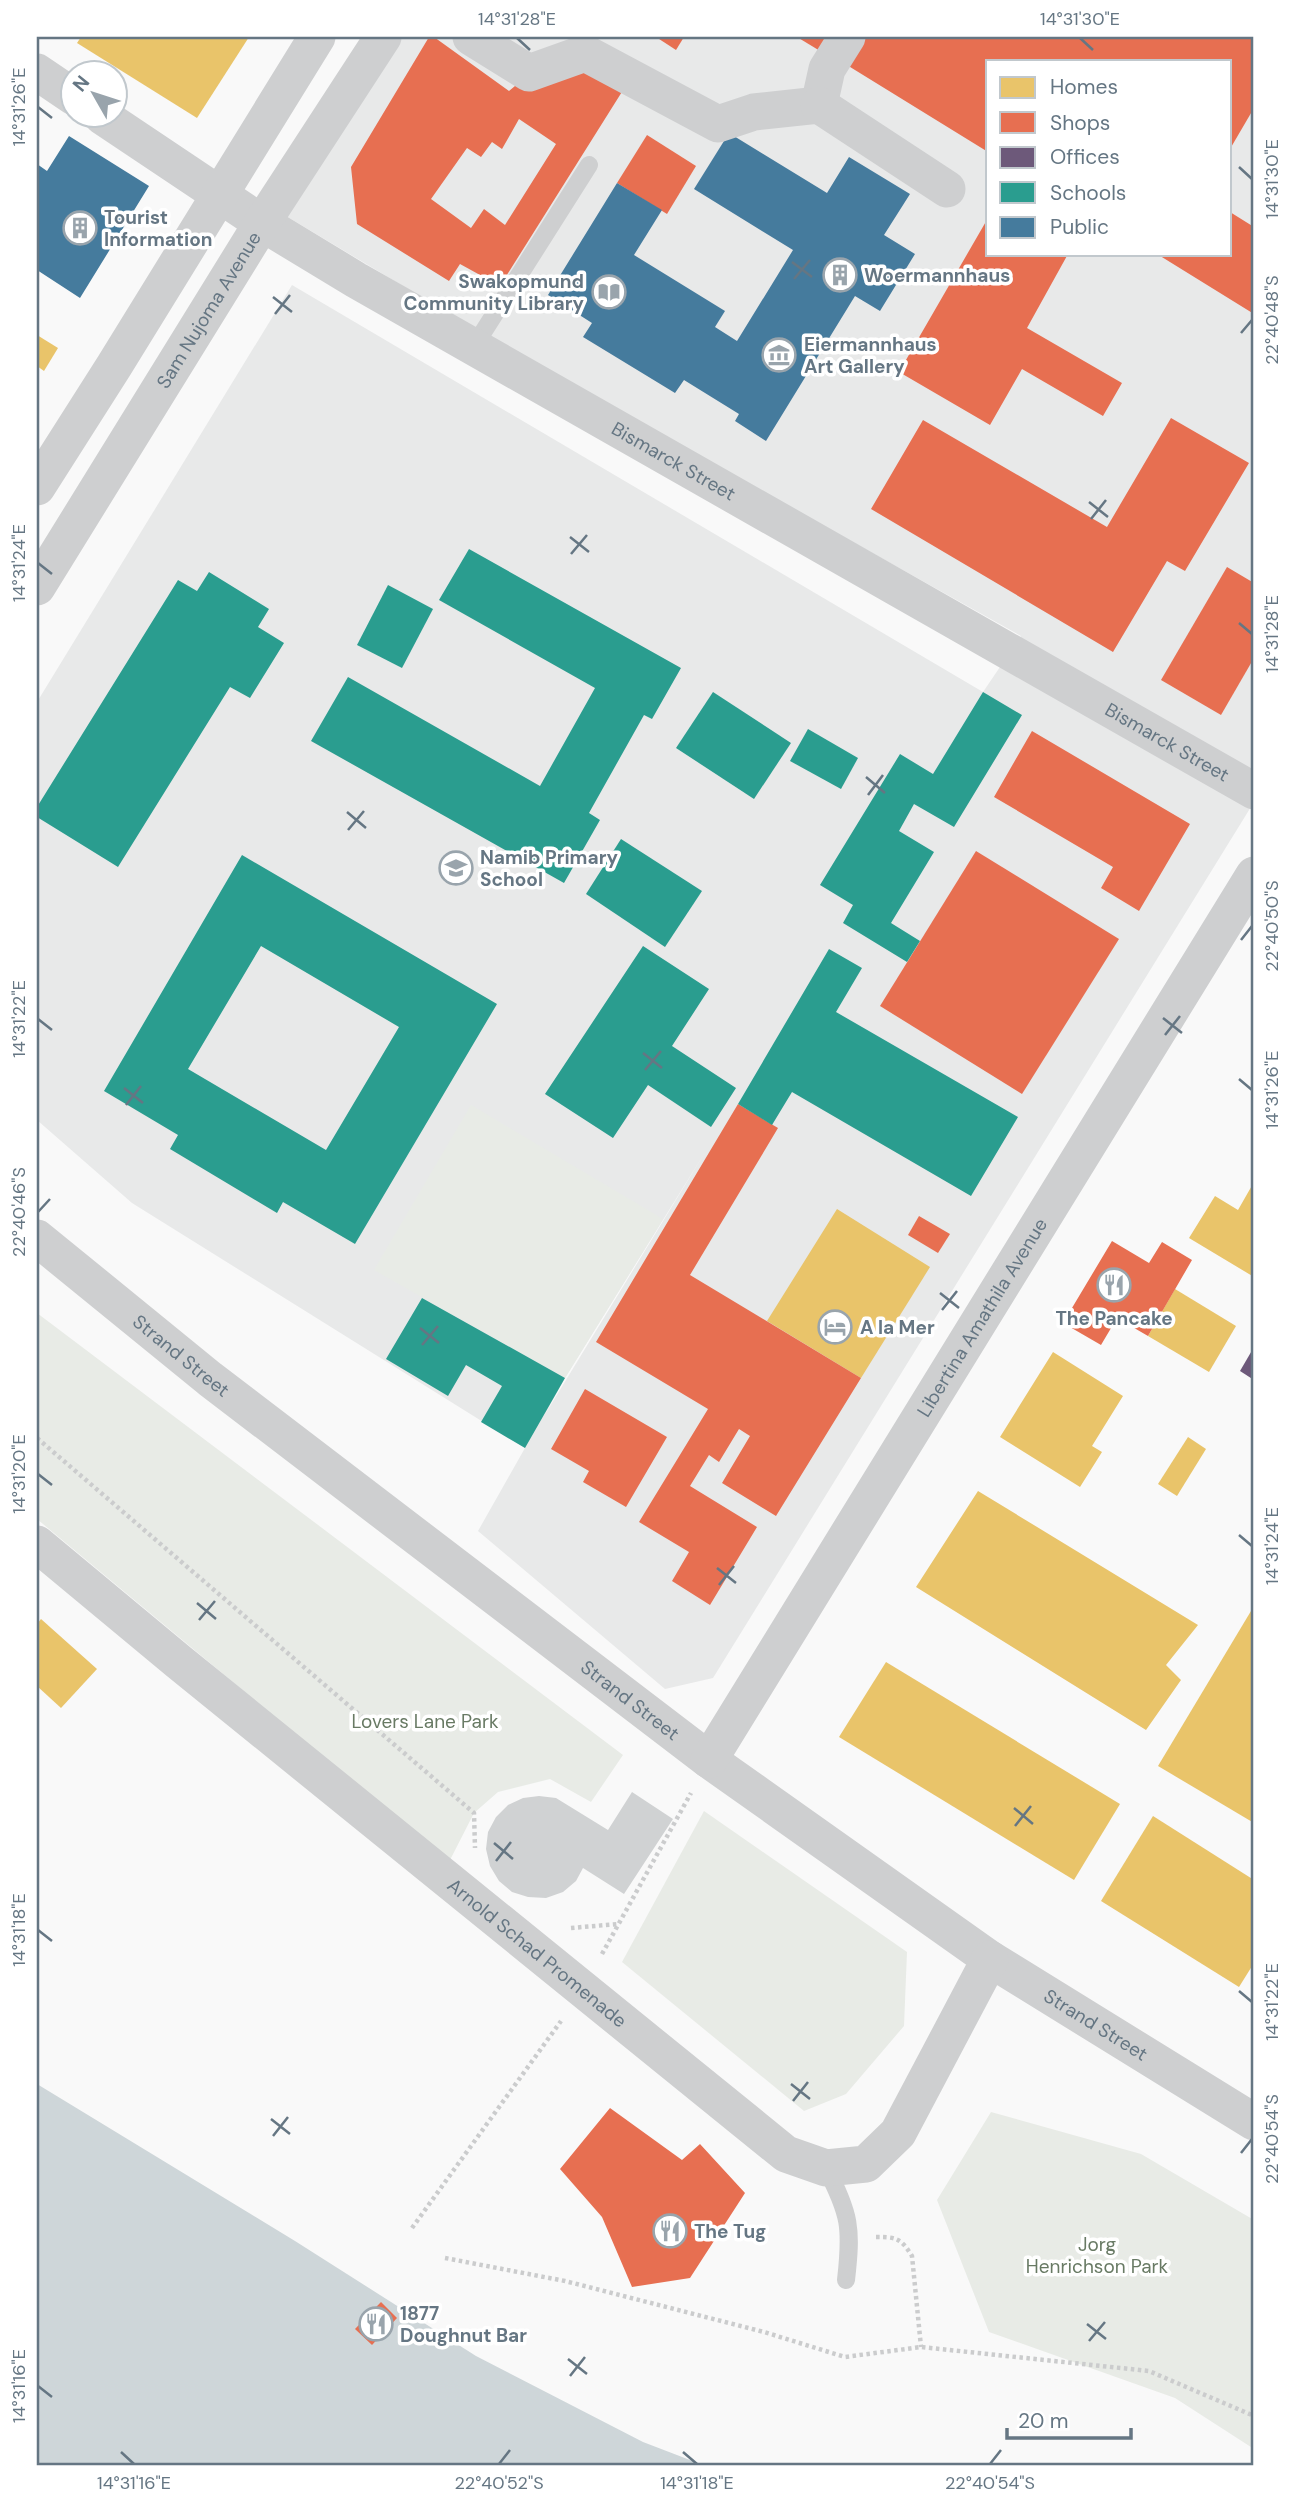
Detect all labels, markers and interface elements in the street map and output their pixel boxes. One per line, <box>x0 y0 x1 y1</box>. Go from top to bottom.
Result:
text: 14°31'28"E <box>478 7 556 31</box>
text: 14°31'30"E <box>1040 7 1120 31</box>
north arrow <box>60 60 130 130</box>
legend <box>986 60 1232 256</box>
text: 14°31'26"E <box>7 68 31 146</box>
text: N <box>67 70 95 97</box>
text: Homes <box>1050 73 1118 101</box>
text: Shops <box>1050 109 1110 137</box>
text: 14°31'30"E <box>1260 139 1284 219</box>
text: Offices <box>1050 143 1120 171</box>
text: Schools <box>1050 179 1126 207</box>
place label: Tourist Information <box>104 205 213 252</box>
building icon: Tourist Information <box>61 209 99 247</box>
text: Public <box>1050 213 1109 241</box>
street label: Sam Nujoma Avenue <box>151 227 267 393</box>
building icon: Woermannhaus <box>821 256 859 294</box>
place label: Woermannhaus <box>864 263 1010 288</box>
place label: Swakopmund Community Library <box>403 269 585 316</box>
library icon: Swakopmund Community Library <box>590 273 628 311</box>
text: 22°40'48"S <box>1260 275 1284 365</box>
place label: Eiermannhaus Art Gallery <box>804 332 937 379</box>
museum icon: Eiermannhaus Art Gallery <box>760 336 798 374</box>
street label: Bismarck Street <box>607 416 740 506</box>
text: 14°31'24"E <box>7 524 31 602</box>
text: 14°31'28"E <box>1260 595 1284 673</box>
street label: Bismarck Street <box>1101 697 1234 787</box>
place label: Namib Primary School <box>480 845 618 892</box>
school or university icon: Namib Primary School <box>437 849 475 887</box>
text: 22°40'50"S <box>1260 880 1284 972</box>
text: 14°31'22"E <box>7 980 31 1058</box>
text: 14°31'26"E <box>1260 1051 1284 1129</box>
text: 22°40'46"S <box>7 1167 31 1257</box>
street label: Libertina Amathila Avenue <box>911 1213 1053 1422</box>
restaurant icon: The Pancake <box>1095 1266 1133 1304</box>
place label: The Pancake <box>1055 1306 1173 1331</box>
hotel icon: A la Mer <box>816 1308 854 1346</box>
street label: Strand Street <box>127 1309 234 1402</box>
place label: A la Mer <box>860 1315 935 1340</box>
text: 14°31'20"E <box>7 1434 31 1514</box>
text: 14°31'24"E <box>1260 1507 1284 1585</box>
street label: Strand Street <box>576 1655 684 1746</box>
park label: Lovers Lane Park <box>352 1709 499 1734</box>
street label: Arnold Schad Promenade <box>442 1873 632 2033</box>
text: 14°31'18"E <box>7 1893 31 1967</box>
text: 14°31'22"E <box>1260 1963 1284 2041</box>
street label: Strand Street <box>1039 1983 1152 2066</box>
text: 22°40'54"S <box>1260 2094 1284 2184</box>
restaurant icon: The Tug <box>651 2212 689 2250</box>
place label: The Tug <box>694 2219 766 2244</box>
park label: Jorg Henrichson Park <box>1026 2232 1169 2279</box>
place label: 1877 Doughnut Bar <box>400 2301 527 2348</box>
restaurant icon: 1877 Doughnut Bar <box>357 2305 395 2343</box>
text: 14°31'16"E <box>7 2349 31 2423</box>
scale bar <box>1007 2397 1132 2441</box>
text: 20 m <box>1018 2407 1069 2435</box>
text: 14°31'16"E <box>97 2471 171 2495</box>
text: 22°40'52"S <box>454 2471 544 2495</box>
text: 14°31'18"E <box>660 2471 734 2495</box>
text: 22°40'54"S <box>945 2471 1035 2495</box>

